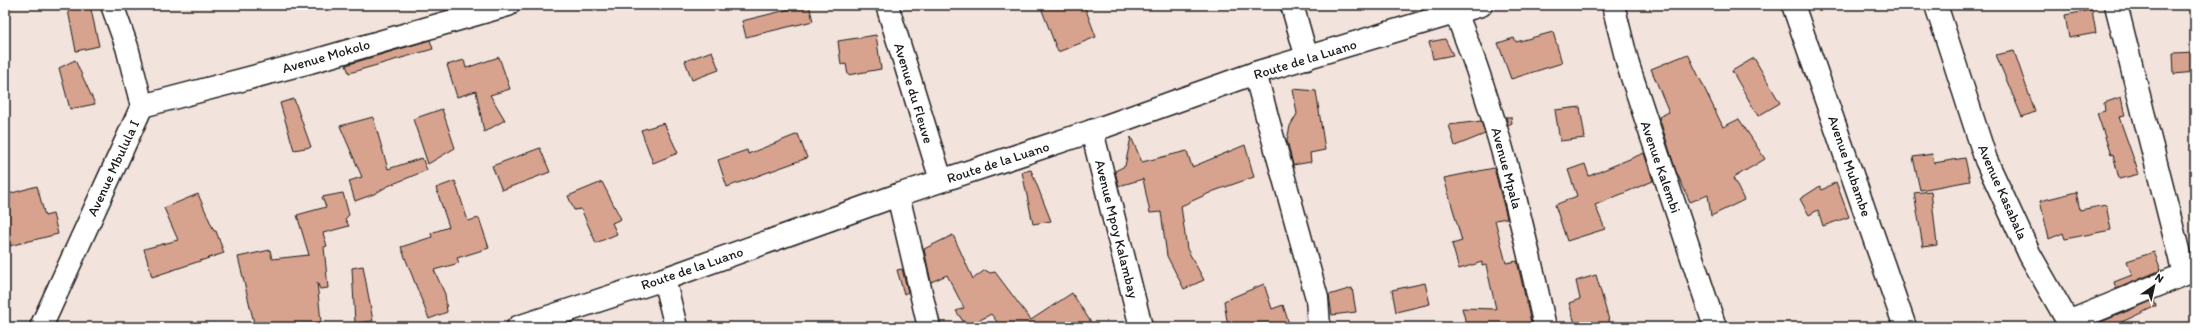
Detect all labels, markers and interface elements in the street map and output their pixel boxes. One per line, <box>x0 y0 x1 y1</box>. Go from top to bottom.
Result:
street label: Avenue Mokolo <box>280 36 372 77</box>
street label: Route de la Luano <box>1252 36 1359 83</box>
street label: Avenue du Fleuve <box>890 41 937 146</box>
street label: Avenue Mubambe <box>1824 113 1875 219</box>
street label: Avenue Mbulula I <box>84 117 143 219</box>
street label: Avenue Kalembi <box>1637 119 1684 215</box>
street label: Avenue Mpala <box>1488 126 1526 211</box>
street label: Route de la Luano <box>945 138 1052 187</box>
street label: Avenue Kasabala <box>1974 142 2031 243</box>
street label: Avenue Mpoy Kalambay <box>1091 158 1142 301</box>
street label: Route de la Luano <box>639 243 745 294</box>
north arrow <box>2134 266 2174 306</box>
text: N <box>2153 271 2166 286</box>

